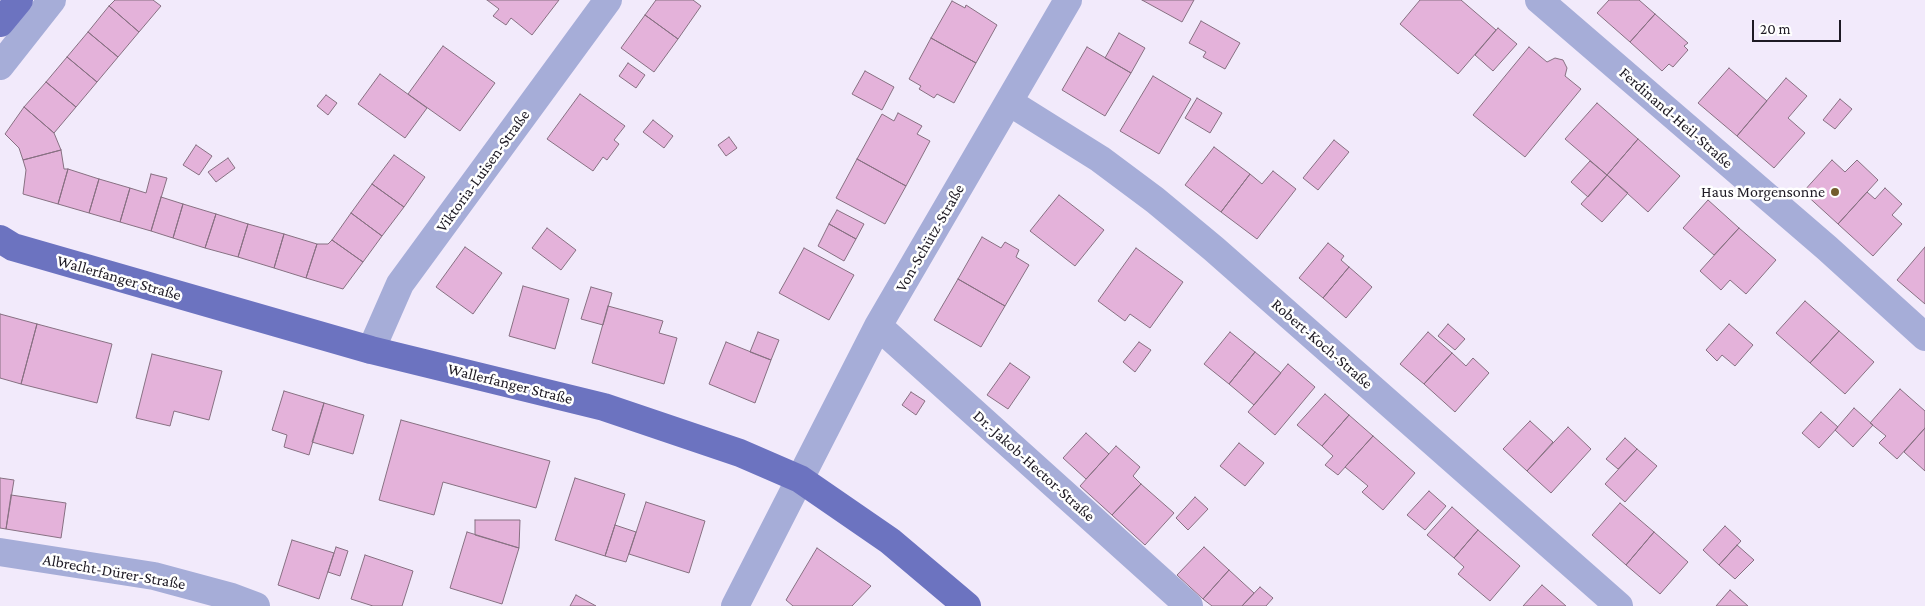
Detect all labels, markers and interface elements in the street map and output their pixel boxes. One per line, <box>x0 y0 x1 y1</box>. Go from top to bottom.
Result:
scale bar <box>1755 10 1844 42</box>
text: 20 m <box>1760 21 1791 37</box>
street label: Ferdinand-Heil-Straße <box>1615 63 1737 173</box>
street label: Viktoria-Luisen-Straße <box>432 106 534 236</box>
street label: Von-Schütz-Straße <box>891 181 969 295</box>
place label: Haus Morgensonne <box>1701 182 1825 202</box>
marker: Haus Morgensonne <box>1829 186 1841 198</box>
street label: Wallerfanger Straße <box>55 251 183 305</box>
street label: Robert-Koch-Straße <box>1267 295 1377 393</box>
street label: Wallerfanger Straße <box>446 359 574 409</box>
street label: Dr.-Jakob-Hector-Straße <box>969 406 1099 526</box>
street label: Albrecht-Dürer-Straße <box>41 550 187 594</box>

